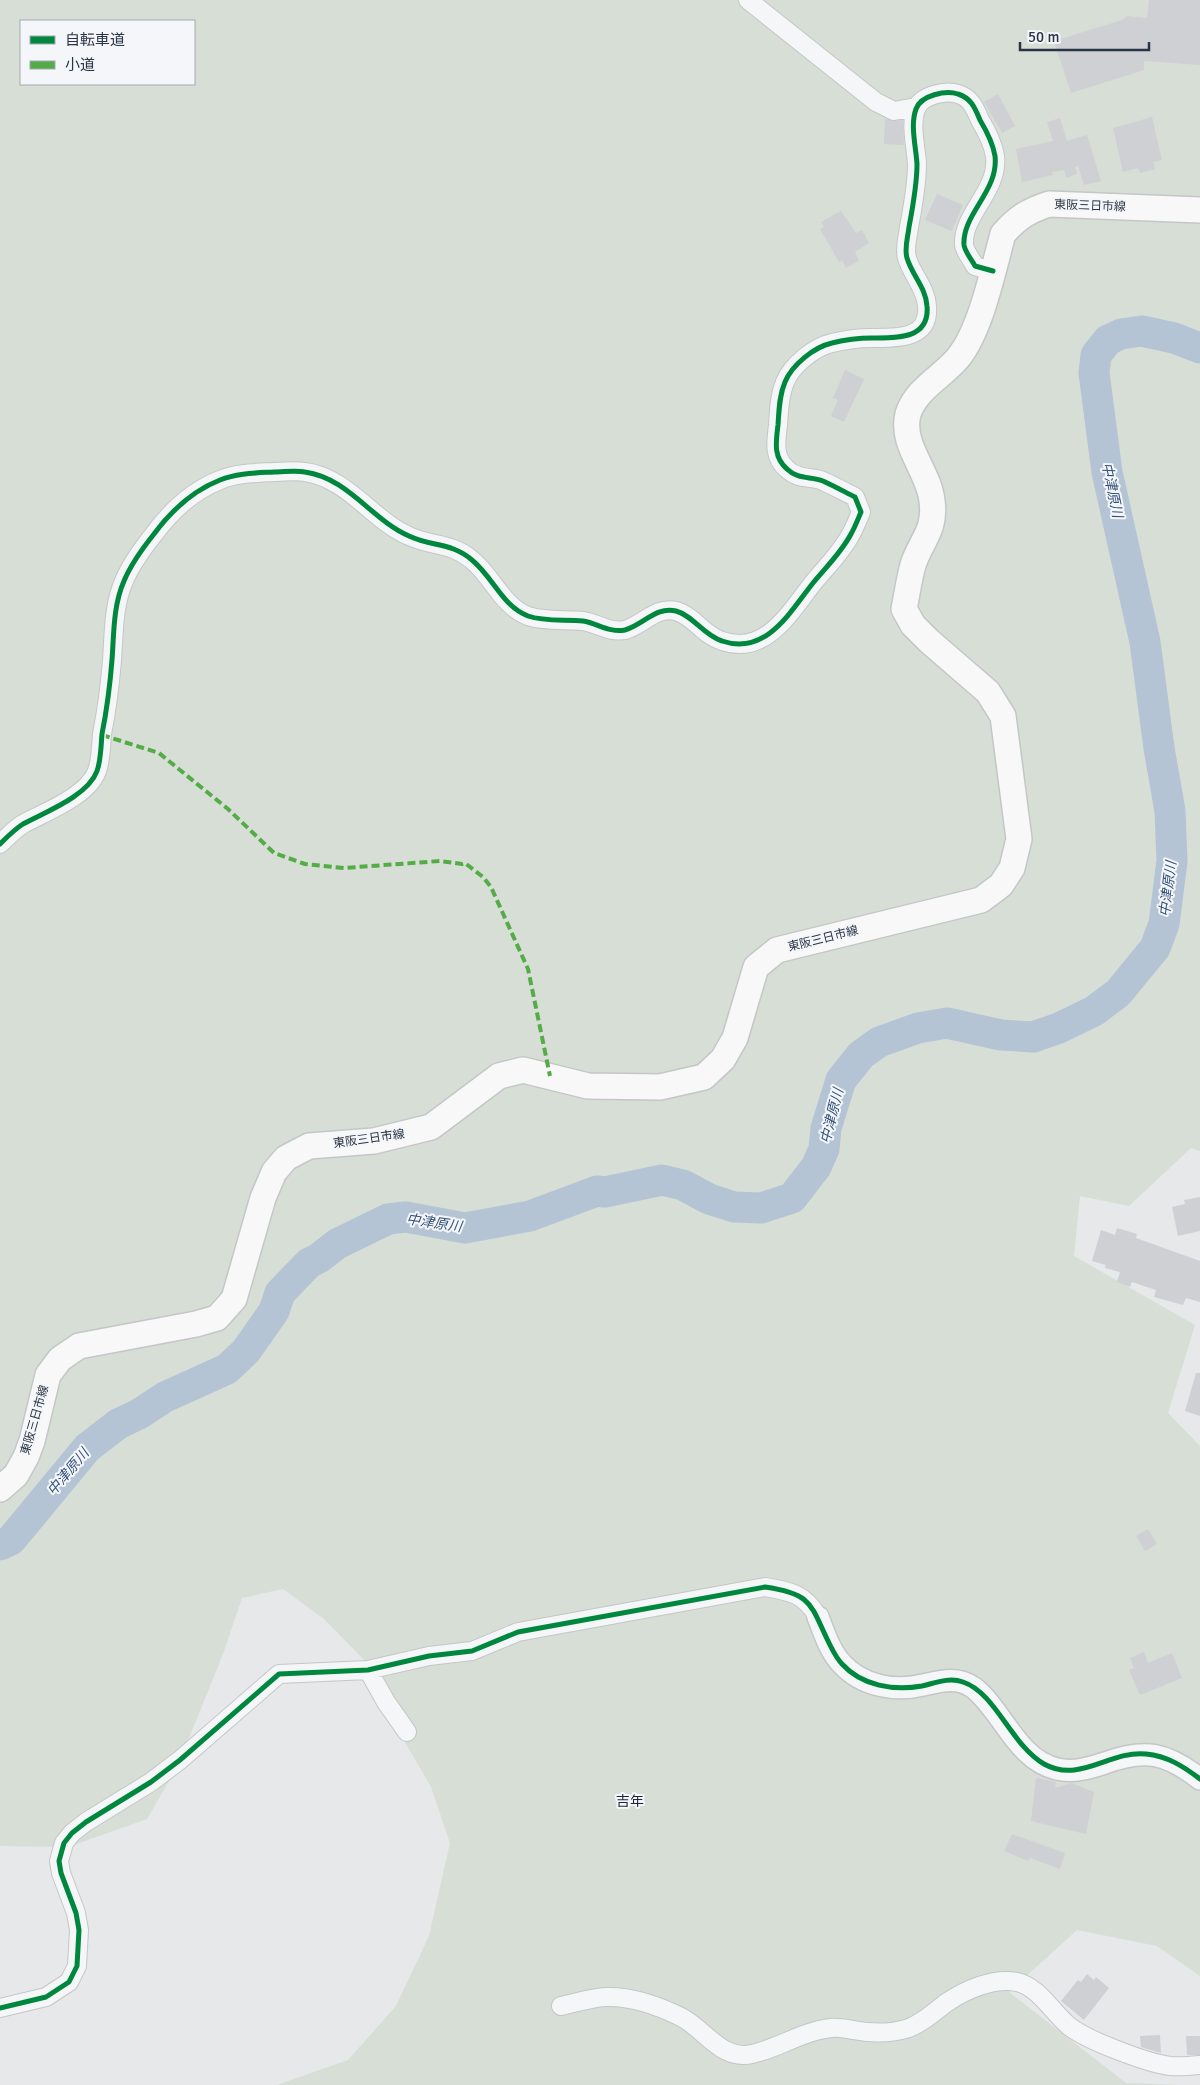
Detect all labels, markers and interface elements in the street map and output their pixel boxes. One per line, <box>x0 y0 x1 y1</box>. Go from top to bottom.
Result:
legend <box>20 20 195 85</box>
scale bar <box>1020 20 1149 52</box>
text: 50 m <box>1028 28 1059 46</box>
text: 自転車道 <box>65 31 125 49</box>
text: 小道 <box>65 56 95 74</box>
street label: 東阪三日市線 <box>1054 197 1126 215</box>
water label: 中津原川 <box>1098 461 1127 521</box>
water label: 中津原川 <box>1156 858 1180 918</box>
street label: 東阪三日市線 <box>786 923 860 955</box>
water label: 中津原川 <box>817 1085 848 1145</box>
street label: 東阪三日市線 <box>332 1127 406 1151</box>
water label: 中津原川 <box>405 1211 465 1236</box>
street label: 東阪三日市線 <box>18 1383 52 1457</box>
water label: 中津原川 <box>43 1444 94 1499</box>
district label: 吉年 <box>616 1793 644 1810</box>

